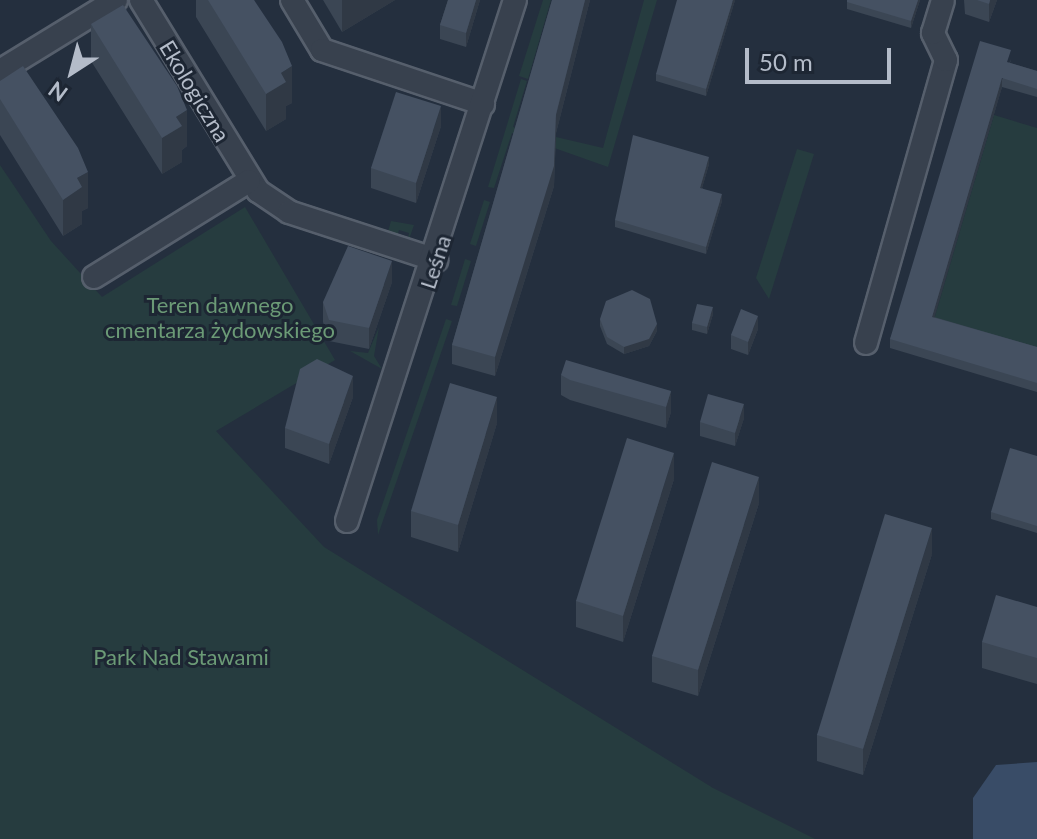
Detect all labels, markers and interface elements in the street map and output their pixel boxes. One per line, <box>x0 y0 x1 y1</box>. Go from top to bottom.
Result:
north arrow <box>32 32 112 112</box>
scale bar <box>749 32 895 82</box>
street label: Ekologiczna <box>154 36 236 146</box>
text: 50 m <box>759 47 813 76</box>
text: N <box>43 76 72 108</box>
street label: Leśna <box>414 232 456 292</box>
park label: Teren dawnego cmentarza żydowskiego <box>105 291 335 342</box>
park label: Park Nad Stawami <box>93 644 269 670</box>

